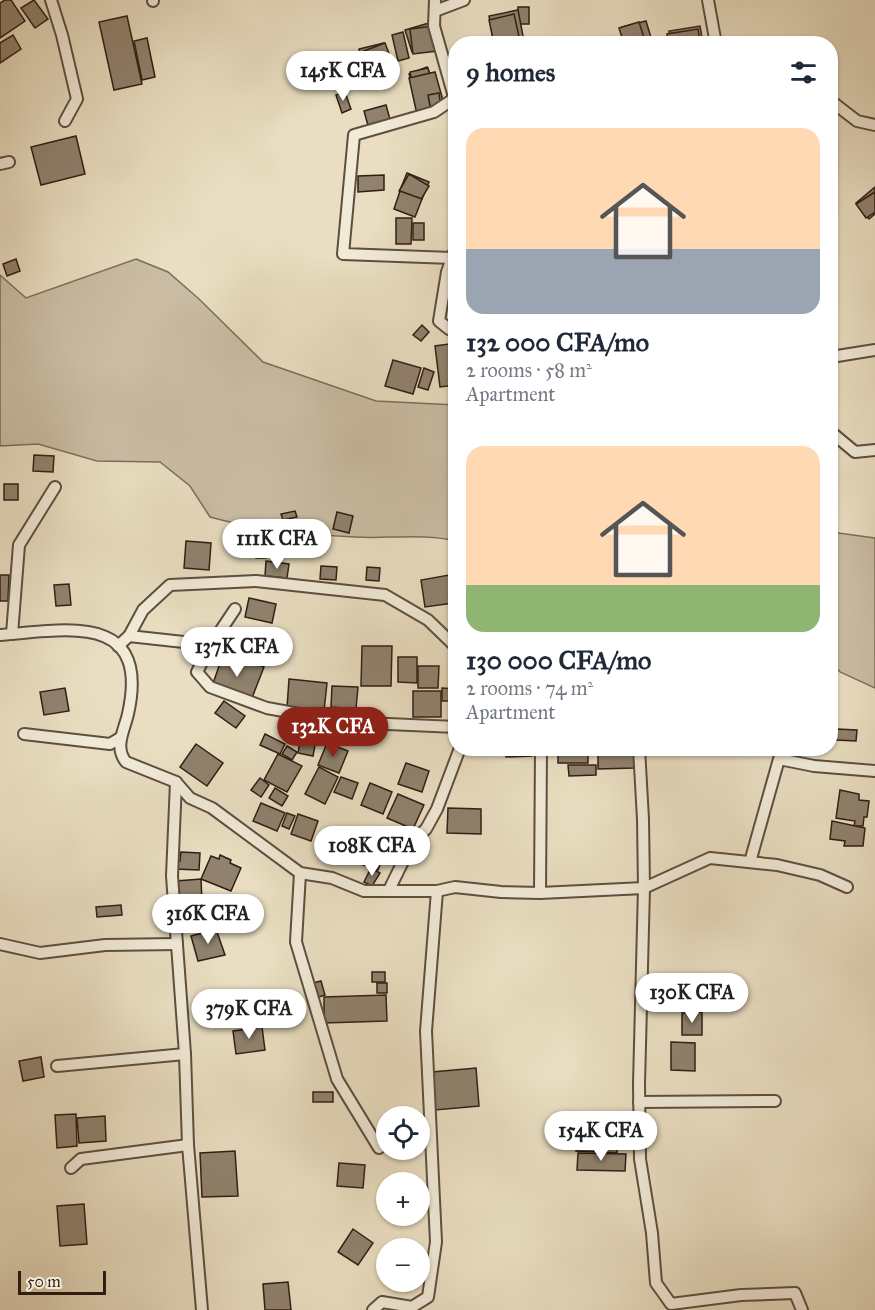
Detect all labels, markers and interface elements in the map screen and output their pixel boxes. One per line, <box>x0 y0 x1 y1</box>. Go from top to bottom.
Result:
pin: 145K CFA <box>281 51 405 102</box>
text: 9 homes <box>466 56 555 88</box>
icon: filters <box>787 56 820 89</box>
text: 145K CFA <box>300 58 386 82</box>
icon: home <box>589 167 697 275</box>
text: 132 000 CFA/mo <box>466 326 649 358</box>
text: 2 rooms · 58 m² <box>466 358 592 382</box>
text: Apartment <box>466 382 555 406</box>
icon: home <box>589 485 697 593</box>
pin: 111K CFA <box>215 519 339 570</box>
text: 111K CFA <box>236 526 318 550</box>
pin: 137K CFA <box>175 627 299 678</box>
text: 137K CFA <box>195 634 279 658</box>
text: 130 000 CFA/mo <box>466 644 651 676</box>
text: 2 rooms · 74 m² <box>466 676 593 700</box>
text: Apartment <box>466 700 555 724</box>
pin: 132K CFA <box>271 707 395 758</box>
text: 132K CFA <box>291 714 375 738</box>
pin: 108K CFA <box>310 826 434 877</box>
text: 108K CFA <box>328 833 416 857</box>
pin: 316K CFA <box>146 894 270 945</box>
text: 316K CFA <box>166 901 250 925</box>
pin: 130K CFA <box>630 973 754 1024</box>
text: 130K CFA <box>649 980 735 1004</box>
pin: 379K CFA <box>187 989 311 1040</box>
text: 379K CFA <box>205 996 293 1020</box>
map controls <box>376 1106 430 1292</box>
button: locate <box>376 1106 430 1160</box>
pin: 154K CFA <box>539 1111 663 1162</box>
text: 154K CFA <box>558 1118 644 1142</box>
button: + <box>376 1172 430 1226</box>
button: − <box>376 1238 430 1292</box>
scale bar <box>18 1268 106 1296</box>
text: 50 m <box>27 1272 61 1291</box>

